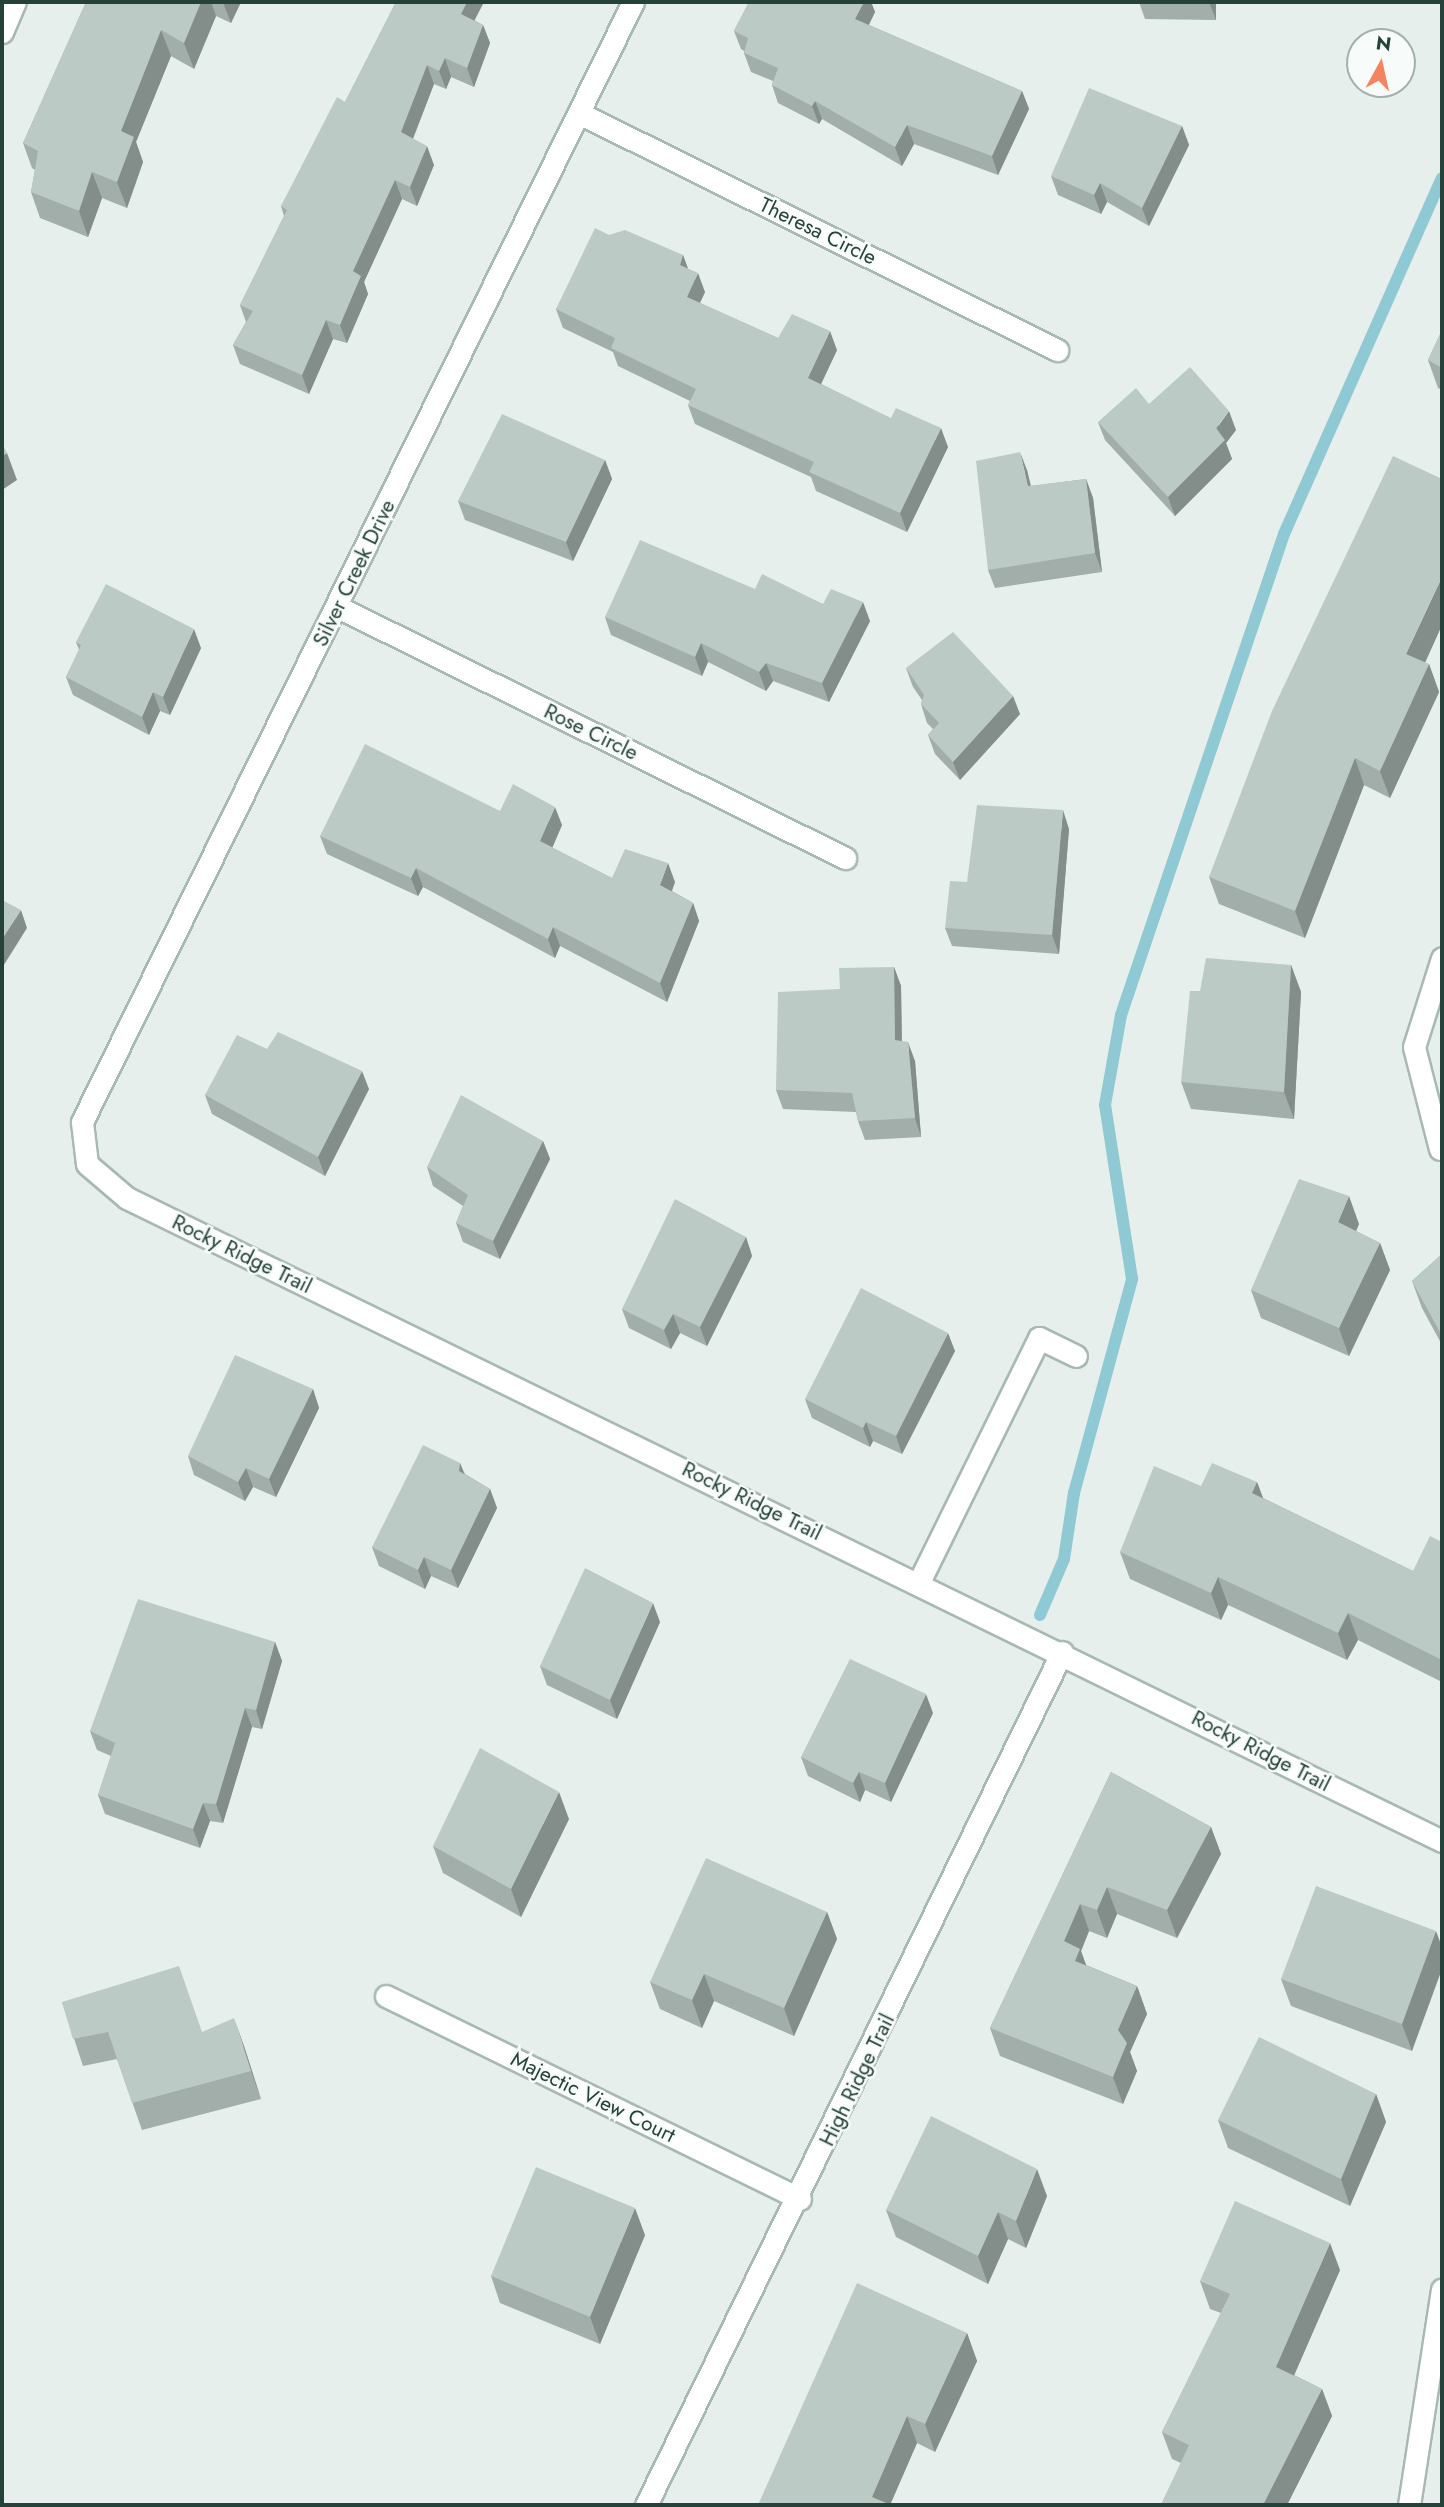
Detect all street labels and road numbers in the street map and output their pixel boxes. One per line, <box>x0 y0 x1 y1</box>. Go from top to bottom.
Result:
street label: Theresa Circle <box>756 192 880 270</box>
street label: Silver Creek Drive <box>308 495 400 651</box>
street label: Rose Circle <box>540 698 642 766</box>
street label: Rocky Ridge Trail <box>168 1209 316 1299</box>
street label: Rocky Ridge Trail <box>678 1456 826 1546</box>
street label: Rocky Ridge Trail <box>1187 1705 1335 1797</box>
street label: High Ridge Trail <box>814 2010 900 2150</box>
street label: Majectic View Court <box>507 2046 679 2148</box>

